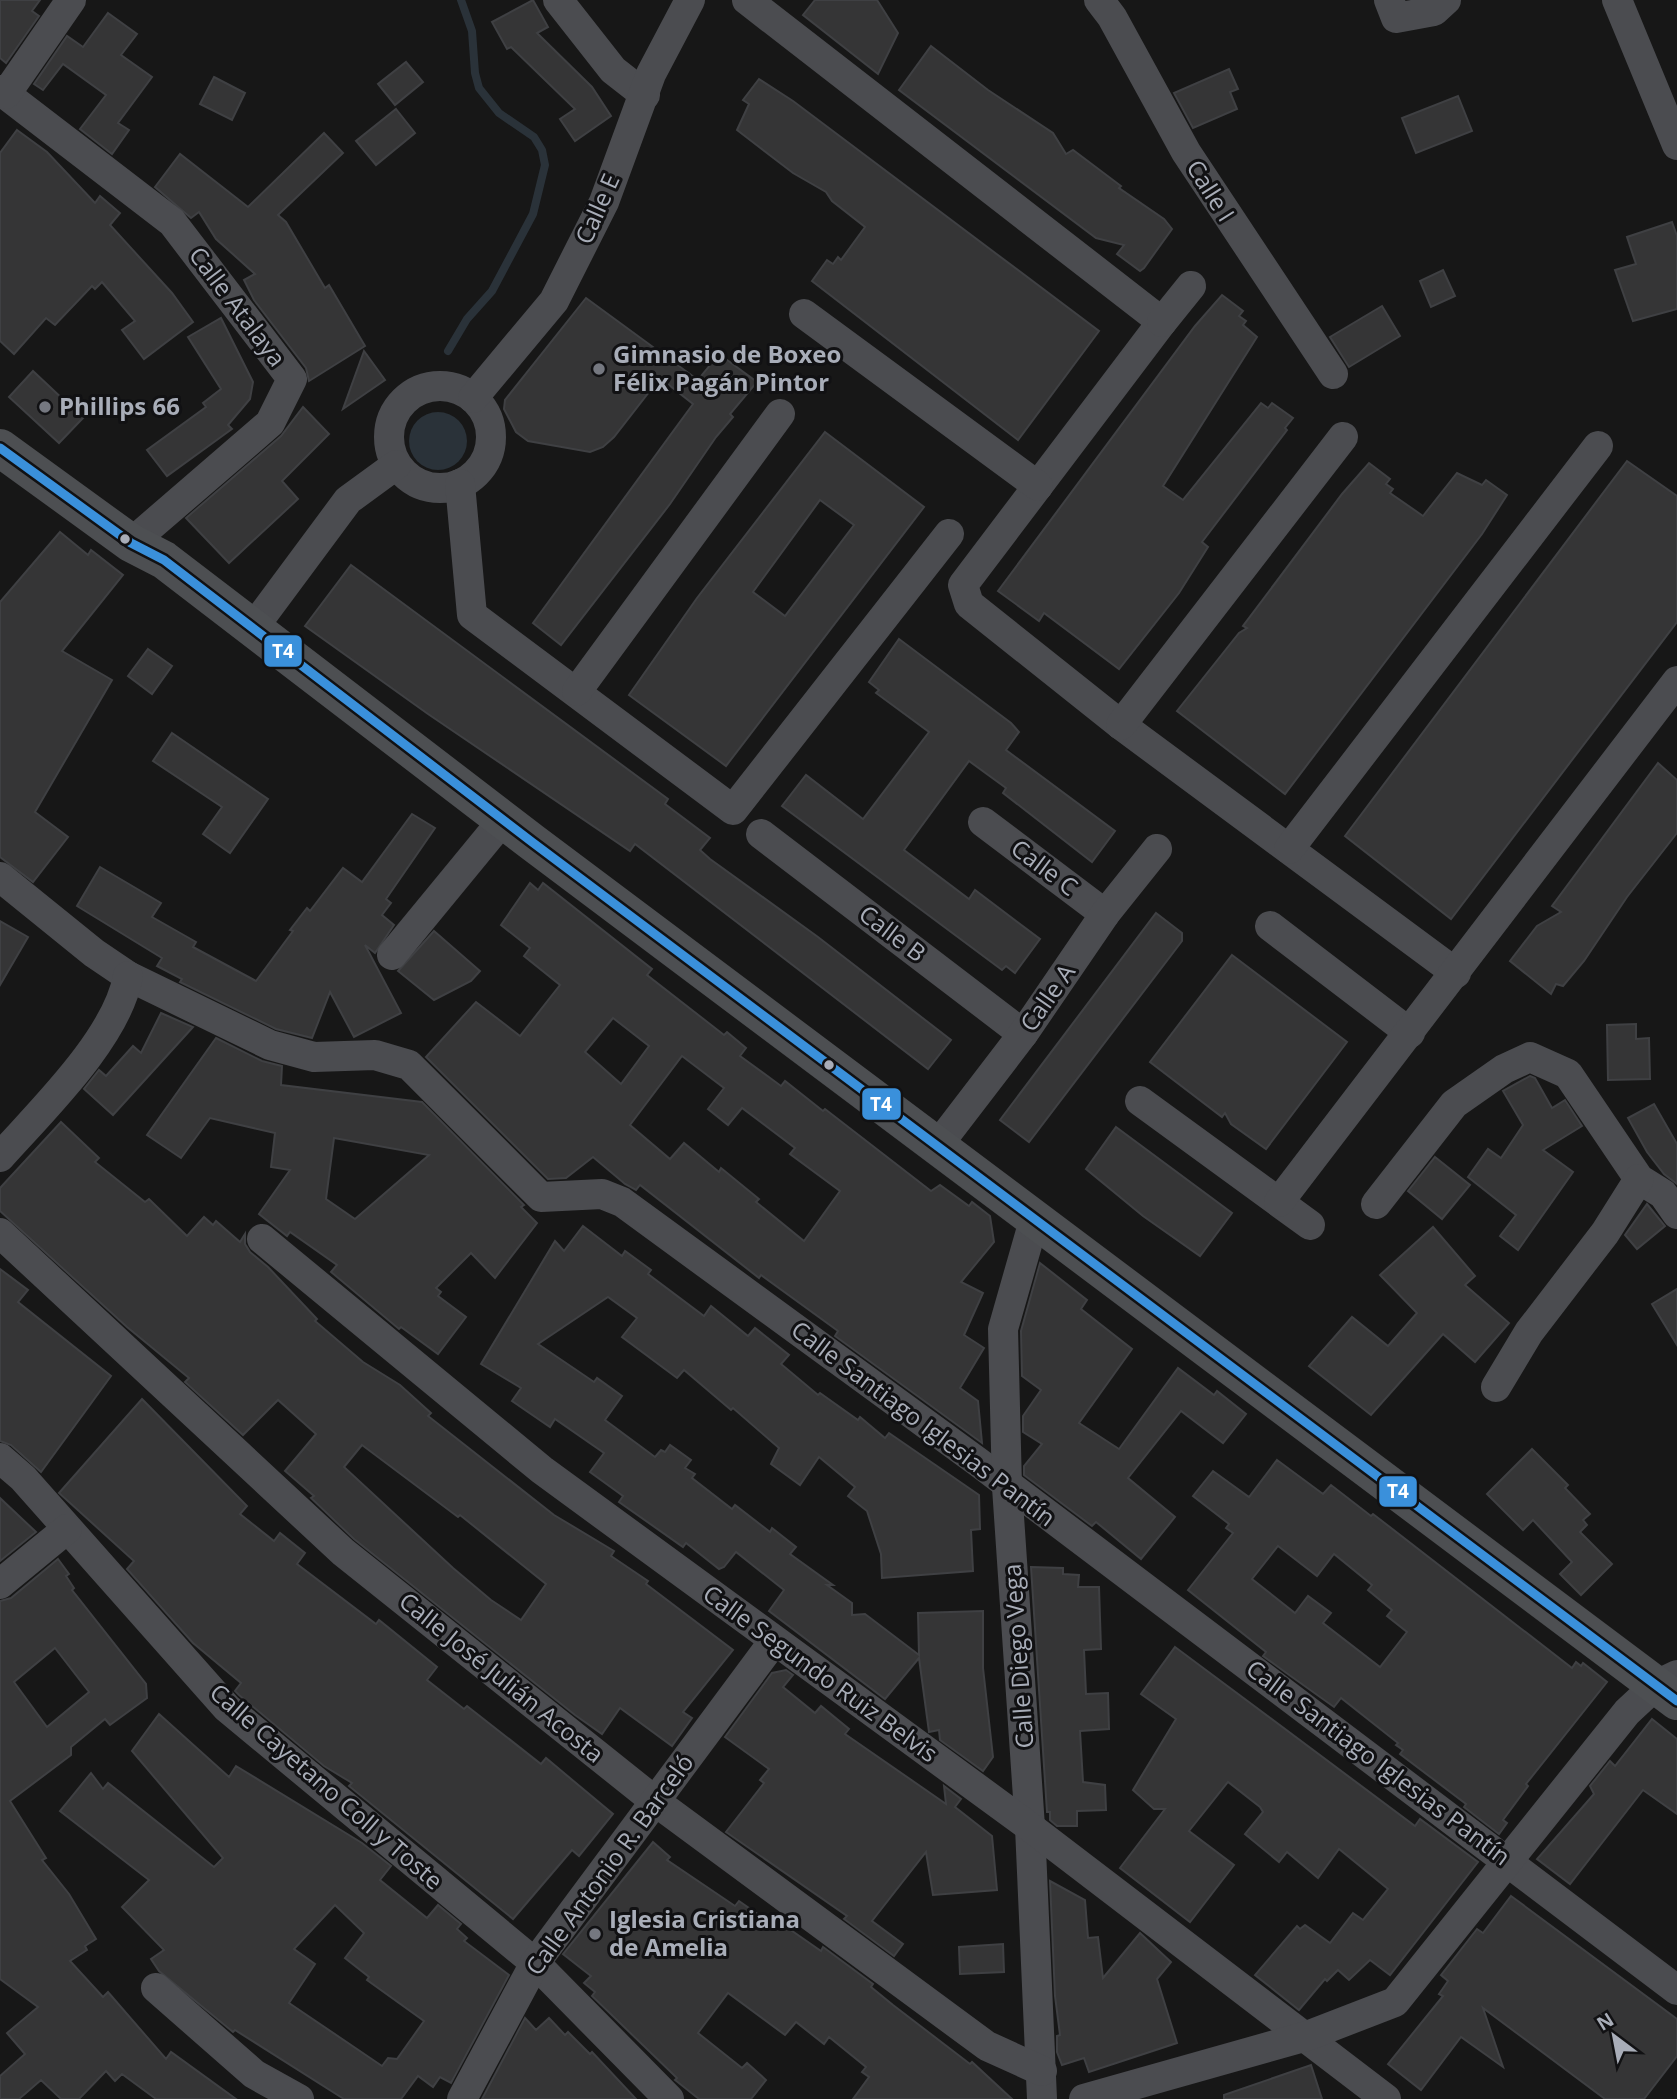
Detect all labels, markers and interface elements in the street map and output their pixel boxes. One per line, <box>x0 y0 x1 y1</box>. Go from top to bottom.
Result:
street label: Calle I <box>1180 153 1243 227</box>
street label: Calle E <box>567 168 627 249</box>
street label: Calle Atalaya <box>182 239 294 373</box>
place label: Gimnasio de Boxeo Félix Pagán Pintor <box>613 337 841 398</box>
marker: Gimnasio de Boxeo Félix Pagán Pintor <box>591 361 607 377</box>
place label: Phillips 66 <box>59 389 180 422</box>
marker: Phillips 66 <box>37 399 53 415</box>
unlabelled marker <box>118 532 132 546</box>
line badge: T4 <box>263 634 303 668</box>
text: T4 <box>272 638 294 664</box>
street label: Calle C <box>1005 831 1085 903</box>
street label: Calle B <box>853 897 933 969</box>
street label: Calle A <box>1012 956 1082 1038</box>
unlabelled marker <box>822 1058 836 1072</box>
line badge: T4 <box>861 1087 902 1121</box>
text: T4 <box>870 1091 892 1117</box>
street label: Calle Santiago Iglesias Pantín <box>785 1313 1063 1533</box>
line badge: T4 <box>1378 1475 1418 1508</box>
text: T4 <box>1387 1478 1409 1504</box>
street label: Calle Diego Vega <box>995 1563 1040 1750</box>
street label: Calle Segundo Ruiz Belvis <box>697 1576 945 1769</box>
street label: Calle José Julián Acosta <box>393 1584 611 1770</box>
street label: Calle Santiago Iglesias Pantín <box>1240 1652 1518 1872</box>
street label: Calle Cayetano Coll y Toste <box>203 1675 451 1896</box>
street label: Calle Antonio R. Barceló <box>517 1747 700 1981</box>
place label: Iglesia Cristiana de Amelia <box>609 1902 800 1963</box>
marker: Iglesia Cristiana de Amelia <box>587 1926 603 1942</box>
north arrow <box>1579 2001 1649 2071</box>
text: N <box>1592 2006 1618 2037</box>

